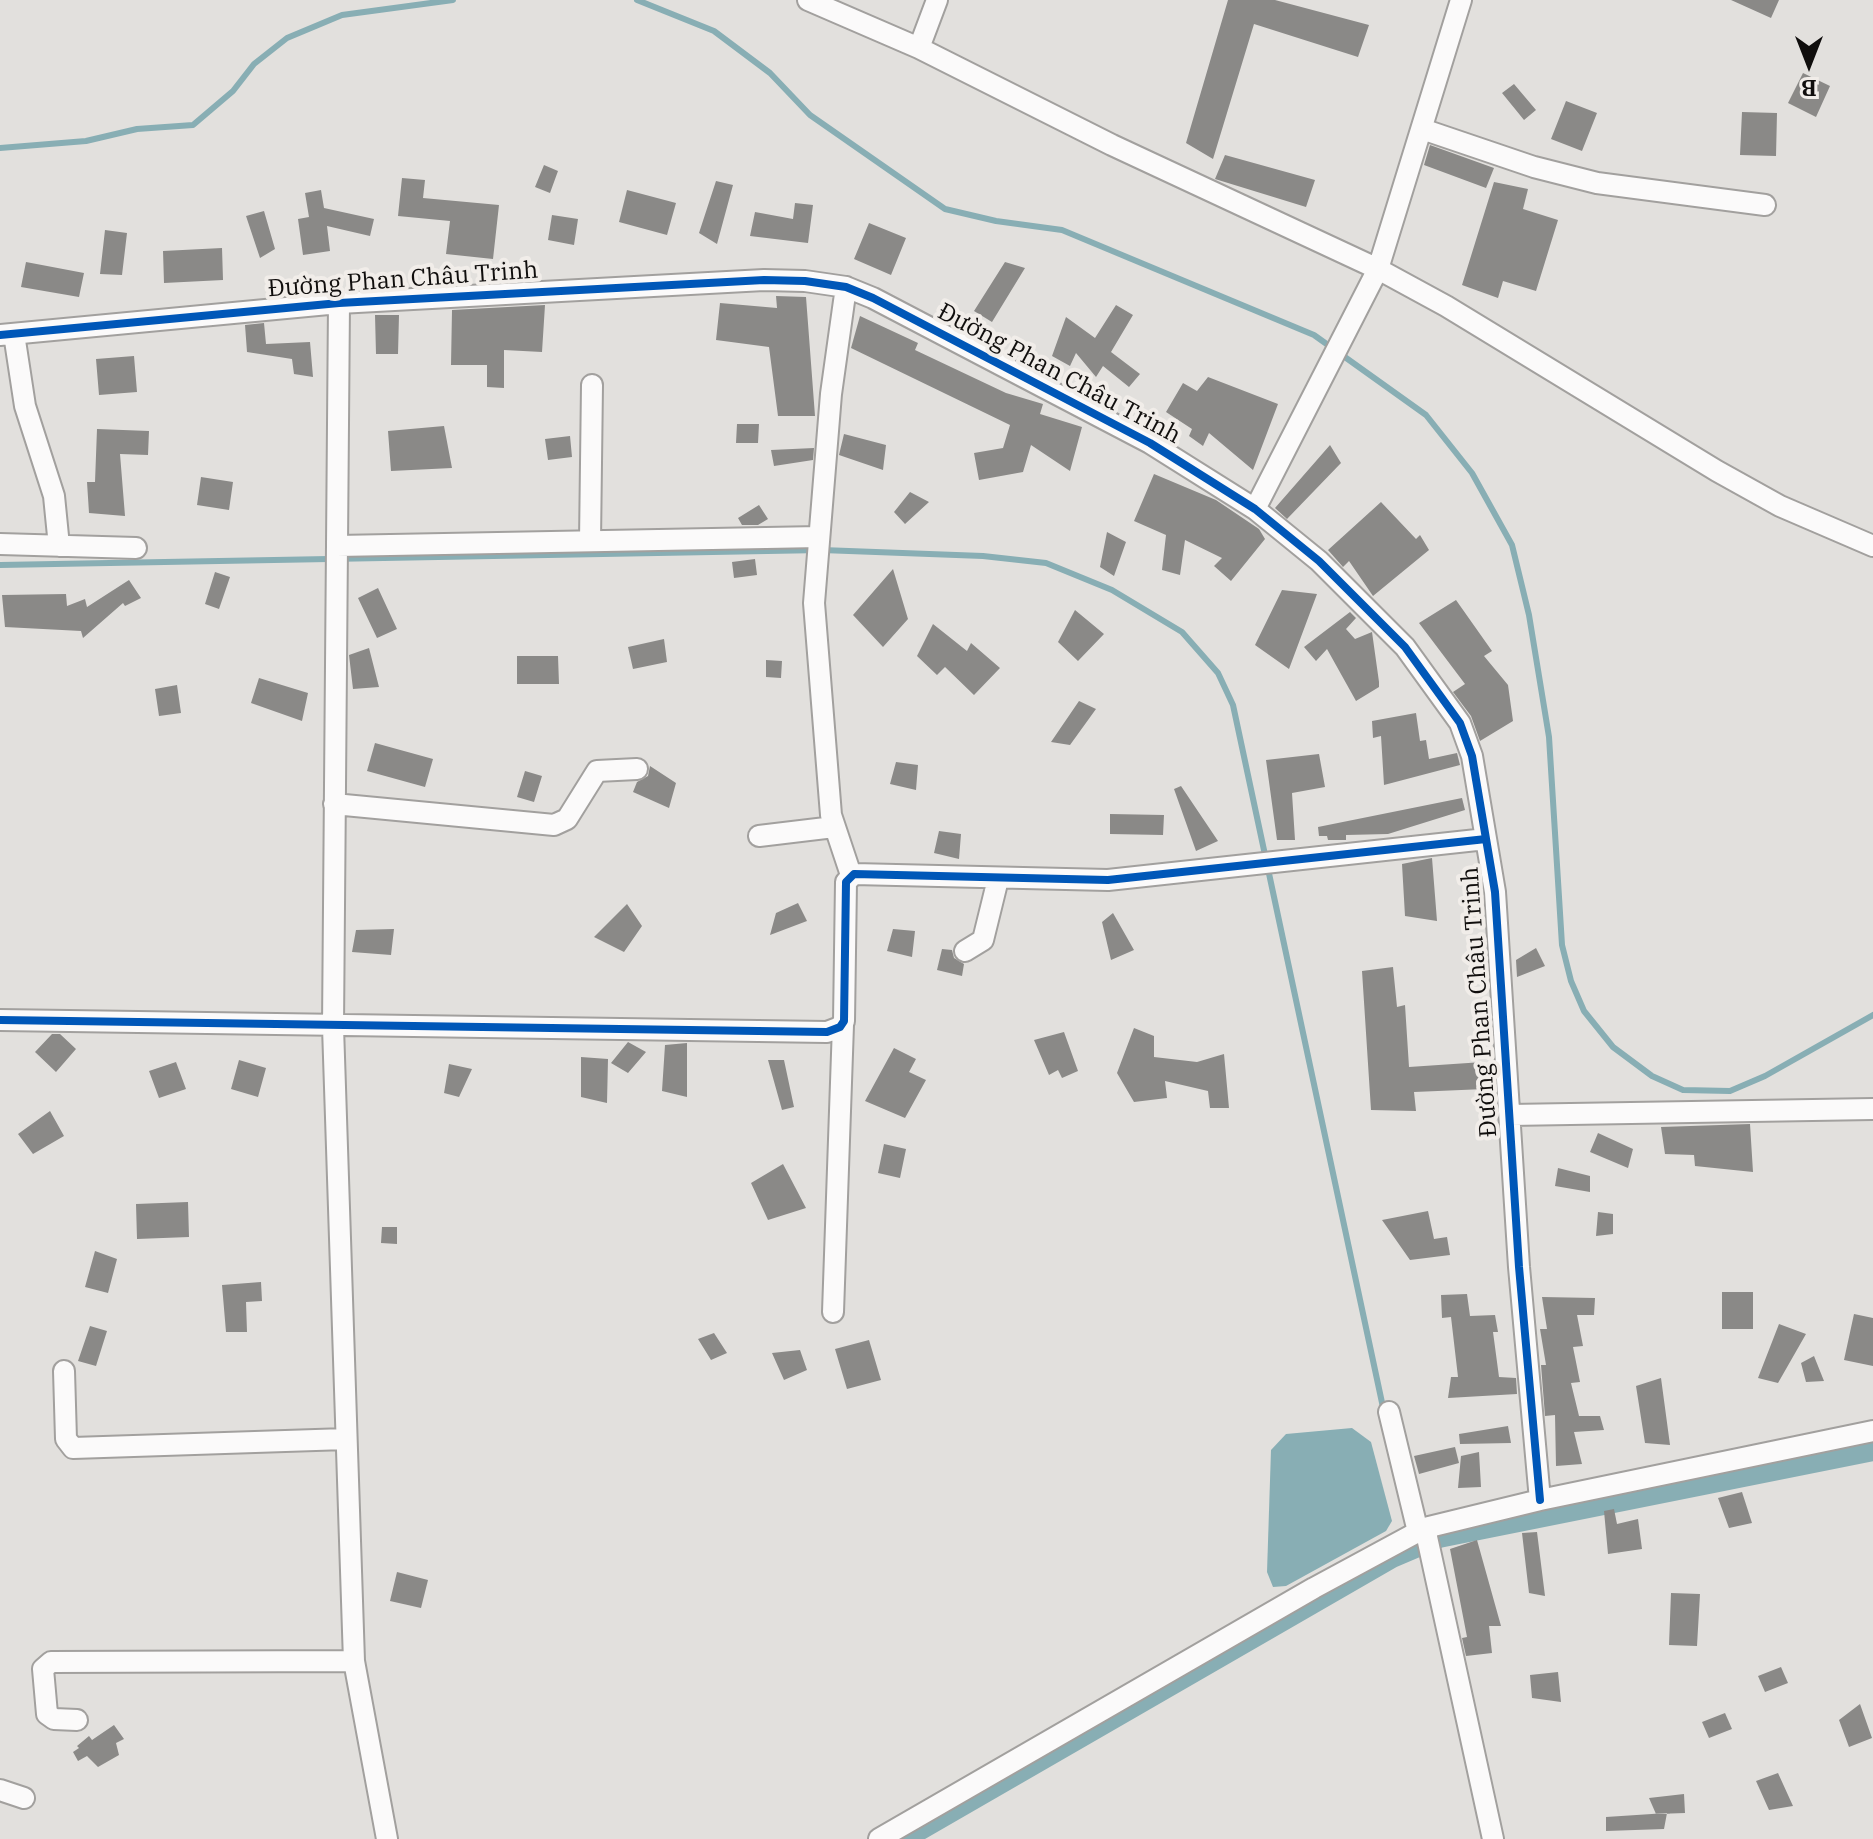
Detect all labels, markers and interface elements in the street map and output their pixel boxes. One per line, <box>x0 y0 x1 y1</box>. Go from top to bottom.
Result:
north arrow <box>1769 24 1849 104</box>
text: B <box>1801 74 1817 103</box>
street label: Đường Phan Châu Trinh <box>267 256 539 304</box>
street label: Đường Phan Châu Trinh <box>933 298 1185 450</box>
street label: Đường Phan Châu Trinh <box>1456 866 1504 1138</box>

